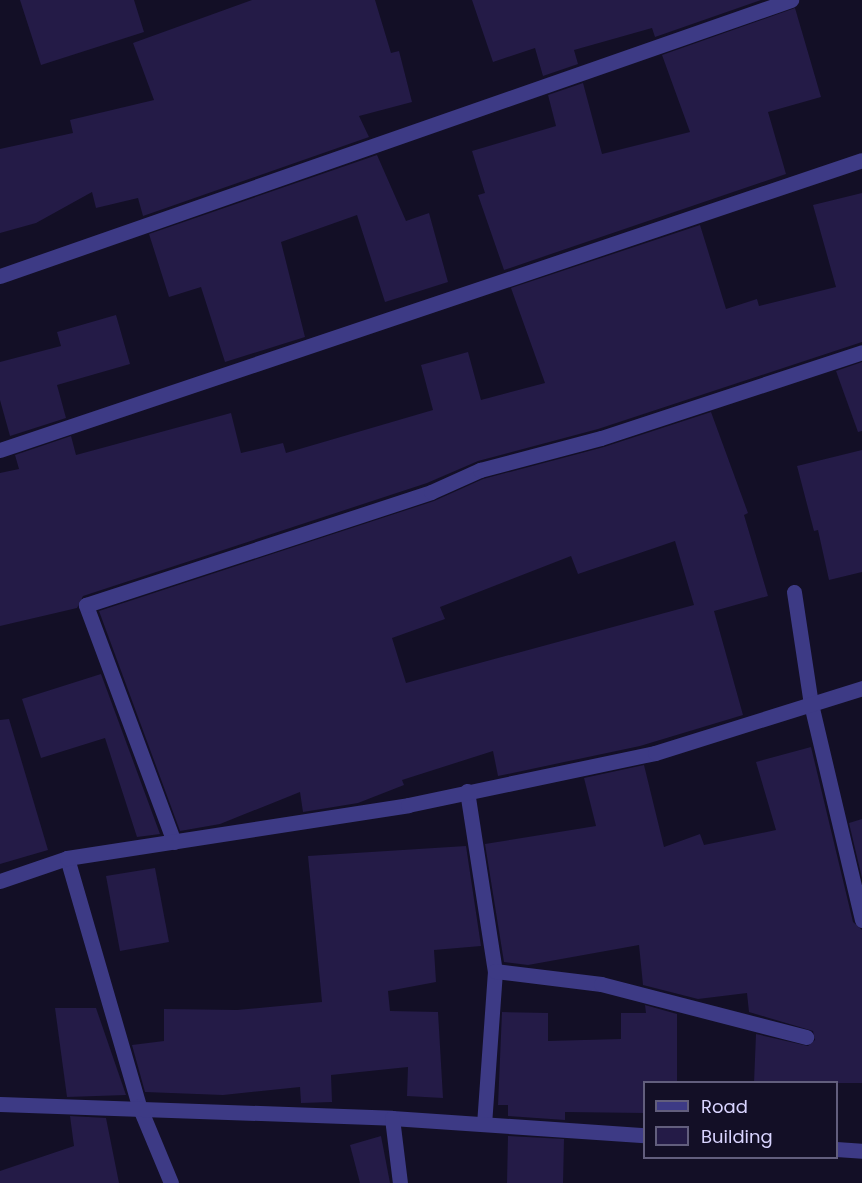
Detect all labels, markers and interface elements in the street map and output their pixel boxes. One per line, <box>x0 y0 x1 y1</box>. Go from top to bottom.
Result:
legend <box>643 1081 838 1159</box>
text: Road <box>701 1094 748 1119</box>
text: Building <box>701 1124 773 1149</box>

